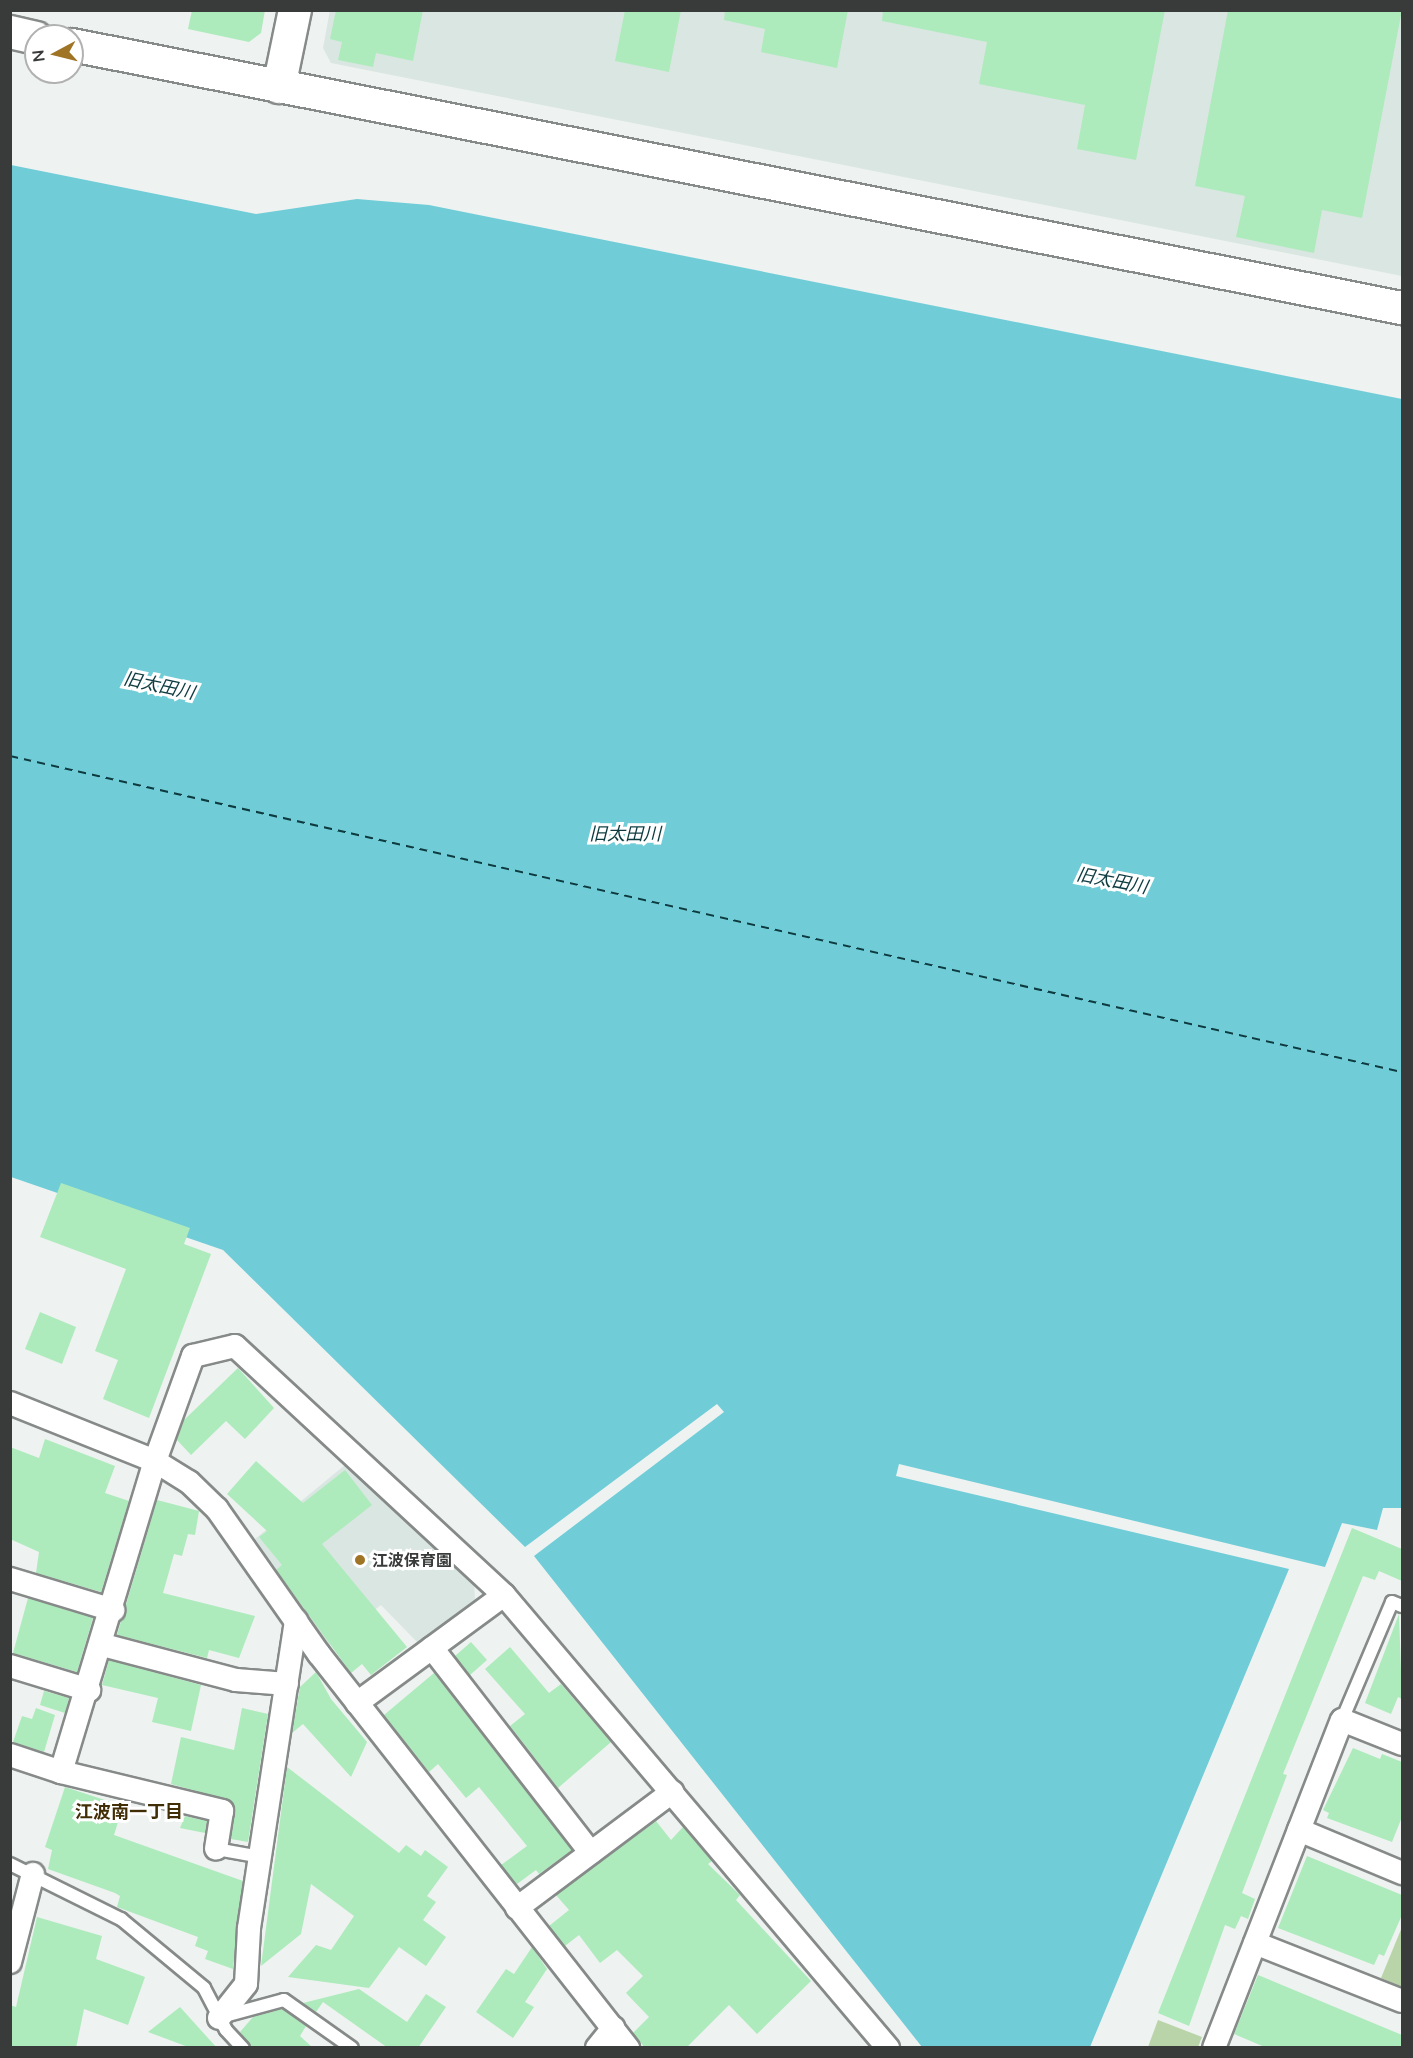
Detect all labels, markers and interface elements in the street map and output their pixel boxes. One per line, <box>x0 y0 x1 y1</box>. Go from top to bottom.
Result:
north arrow <box>24 24 84 84</box>
text: N <box>27 49 49 63</box>
water label: 旧太田川 <box>122 668 196 704</box>
water label: 旧太田川 <box>589 823 661 845</box>
water label: 旧太田川 <box>1075 864 1149 898</box>
place label: 江波保育園 <box>372 1550 452 1570</box>
marker: 江波保育園 <box>353 1553 367 1567</box>
district label: 江波南一丁目 <box>75 1801 183 1823</box>

